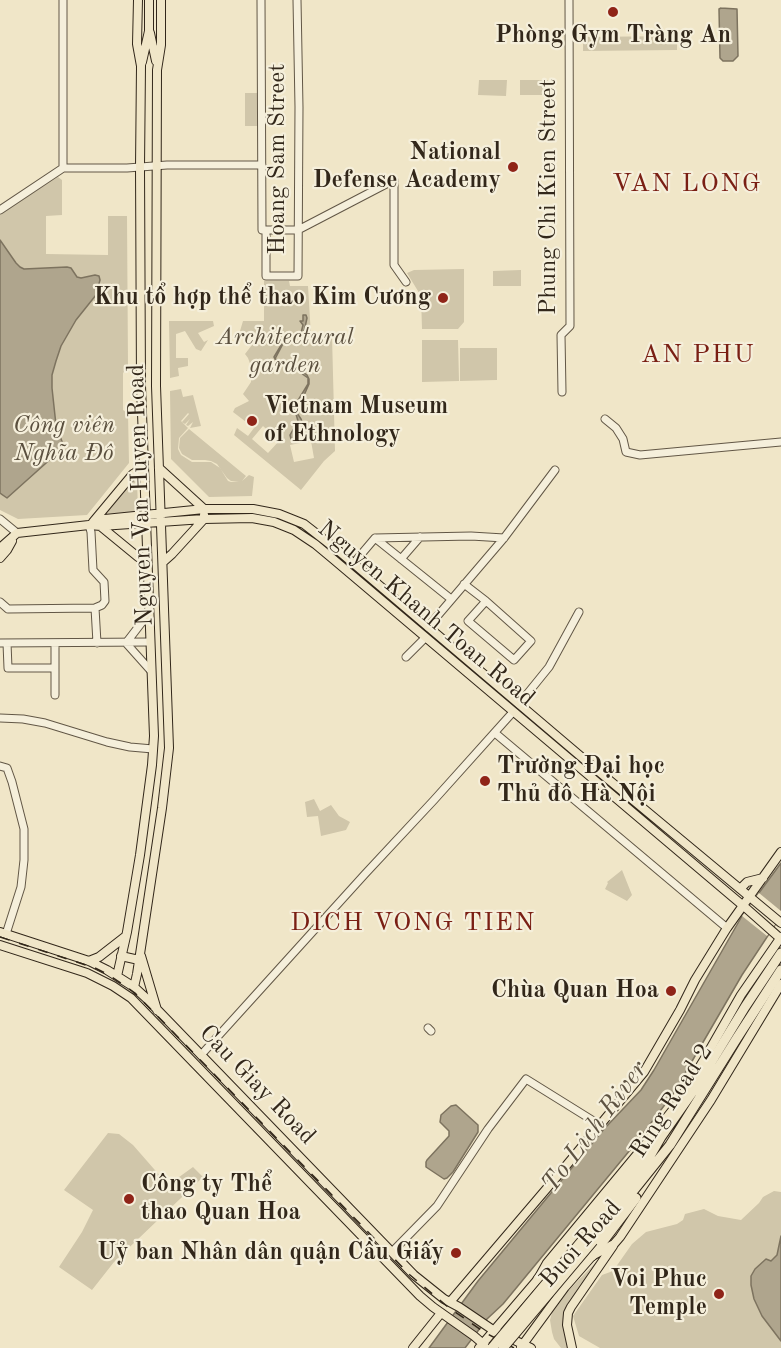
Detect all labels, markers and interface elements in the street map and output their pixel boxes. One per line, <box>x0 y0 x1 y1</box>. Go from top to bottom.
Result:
marker: Phòng Gym Tràng An <box>606 5 620 19</box>
place label: Phòng Gym Tràng An <box>495 22 731 50</box>
street label: Hoang Sam Street <box>264 63 292 255</box>
street label: Phung Chi Kien Street <box>535 79 563 315</box>
place label: National Defense Academy <box>313 139 501 195</box>
marker: National Defense Academy <box>506 160 520 174</box>
district label: VAN LONG <box>612 168 762 200</box>
place label: Khu tổ hợp thể thao Kim Cương <box>94 284 431 312</box>
marker: Khu tổ hợp thể thao Kim Cương <box>436 291 450 305</box>
park label: Architectural garden <box>216 324 354 380</box>
district label: AN PHU <box>641 339 755 371</box>
street label: Nguyen Van Huyen Road <box>122 363 160 627</box>
place label: Vietnam Museum of Ethnology <box>264 393 448 449</box>
park label: Công viên Nghĩa Đô <box>13 412 115 468</box>
marker: Vietnam Museum of Ethnology <box>245 414 259 428</box>
street label: Nguyen Khanh Toan Road <box>312 515 540 713</box>
place label: Trường Đại học Thủ đô Hà Nội <box>497 753 665 809</box>
marker: Trường Đại học Thủ đô Hà Nội <box>478 774 492 788</box>
district label: DICH VONG TIEN <box>290 907 536 939</box>
place label: Chùa Quan Hoa <box>491 977 659 1005</box>
marker: Chùa Quan Hoa <box>664 984 678 998</box>
street label: Cau Giay Road <box>193 1019 321 1151</box>
street label: Ring Road 2 <box>624 1038 720 1164</box>
water label: To Lich River <box>535 1055 655 1199</box>
place label: Công ty Thể thao Quan Hoa <box>141 1171 301 1227</box>
marker: Công ty Thể thao Quan Hoa <box>122 1192 136 1206</box>
street label: Buoi Road <box>534 1194 628 1294</box>
place label: Uỷ ban Nhân dân quận Cầu Giấy <box>97 1239 444 1267</box>
marker: Uỷ ban Nhân dân quận Cầu Giấy <box>449 1246 463 1260</box>
place label: Voi Phuc Temple <box>610 1266 707 1322</box>
marker: Voi Phuc Temple <box>712 1287 726 1301</box>

